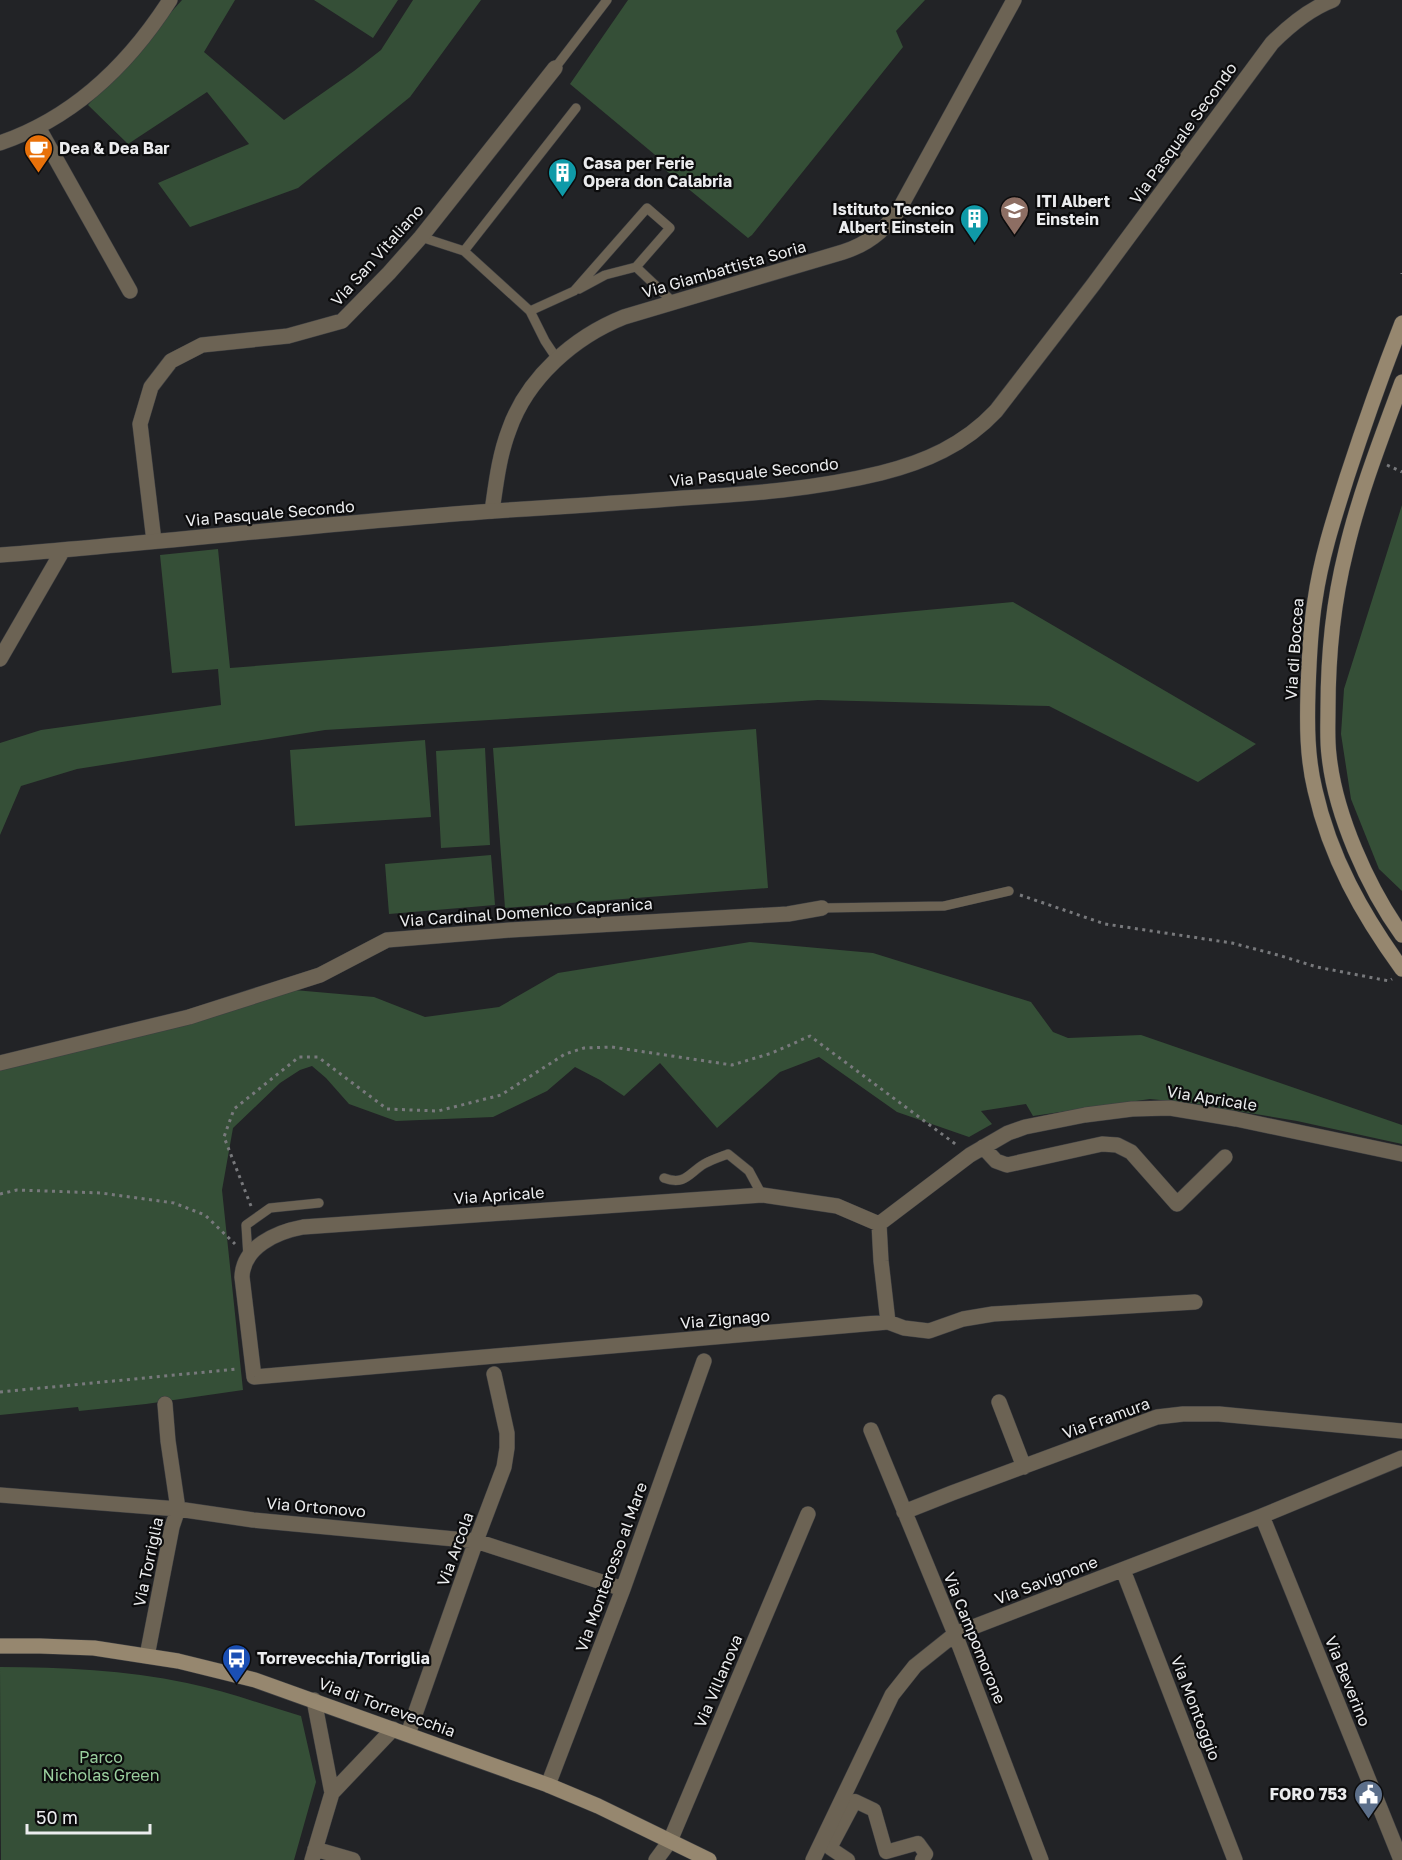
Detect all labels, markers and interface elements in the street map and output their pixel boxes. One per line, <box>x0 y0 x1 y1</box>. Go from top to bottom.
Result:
street label: Via Pasquale Secondo <box>1125 58 1241 208</box>
cafe icon: Dea & Dea Bar <box>22 132 54 174</box>
place label: Dea & Dea Bar <box>59 138 169 158</box>
place label: Casa per Ferie Opera don Calabria <box>583 153 732 191</box>
building icon: Casa per Ferie Opera don Calabria <box>546 156 578 198</box>
place label: ITI Albert Einstein <box>1036 191 1110 229</box>
school or university icon: ITI Albert Einstein <box>999 194 1031 236</box>
place label: Istituto Tecnico Albert Einstein <box>832 199 954 237</box>
street label: Via San Vitaliano <box>326 200 428 310</box>
building icon: Istituto Tecnico Albert Einstein <box>959 202 991 244</box>
street label: Via Giambattista Soria <box>640 236 808 302</box>
street label: Via Pasquale Secondo <box>669 453 839 491</box>
street label: Via Pasquale Secondo <box>185 496 355 530</box>
street label: Via di Boccea <box>1280 597 1308 701</box>
street label: Via Cardinal Domenico Capranica <box>399 893 653 931</box>
street label: Via Apricale <box>1165 1081 1259 1115</box>
street label: Via Apricale <box>453 1182 545 1208</box>
street label: Via Zignago <box>679 1305 771 1333</box>
street label: Via Framura <box>1060 1393 1152 1443</box>
street label: Via Monterosso al Mare <box>571 1479 651 1655</box>
street label: Via Ortonovo <box>265 1493 367 1521</box>
street label: Via Arcola <box>432 1509 478 1589</box>
street label: Via Torriglia <box>129 1515 167 1609</box>
street label: Via Savignone <box>992 1551 1100 1609</box>
street label: Via Campomorone <box>939 1569 1011 1707</box>
street label: Via Villanova <box>689 1632 747 1730</box>
street label: Via Beverino <box>1321 1633 1375 1729</box>
bus stop icon: Torrevecchia/Torriglia <box>220 1642 252 1684</box>
place label: Torrevecchia/Torriglia <box>257 1648 430 1668</box>
street label: Via Montoggio <box>1167 1653 1225 1763</box>
street label: Via di Torrevecchia <box>316 1673 458 1741</box>
park label: Parco Nicholas Green <box>42 1747 160 1785</box>
public building icon: FORO 753 <box>1352 1778 1384 1820</box>
place label: FORO 753 <box>1269 1784 1347 1804</box>
scale bar <box>27 1797 150 1835</box>
text: 50 m <box>36 1806 78 1828</box>

